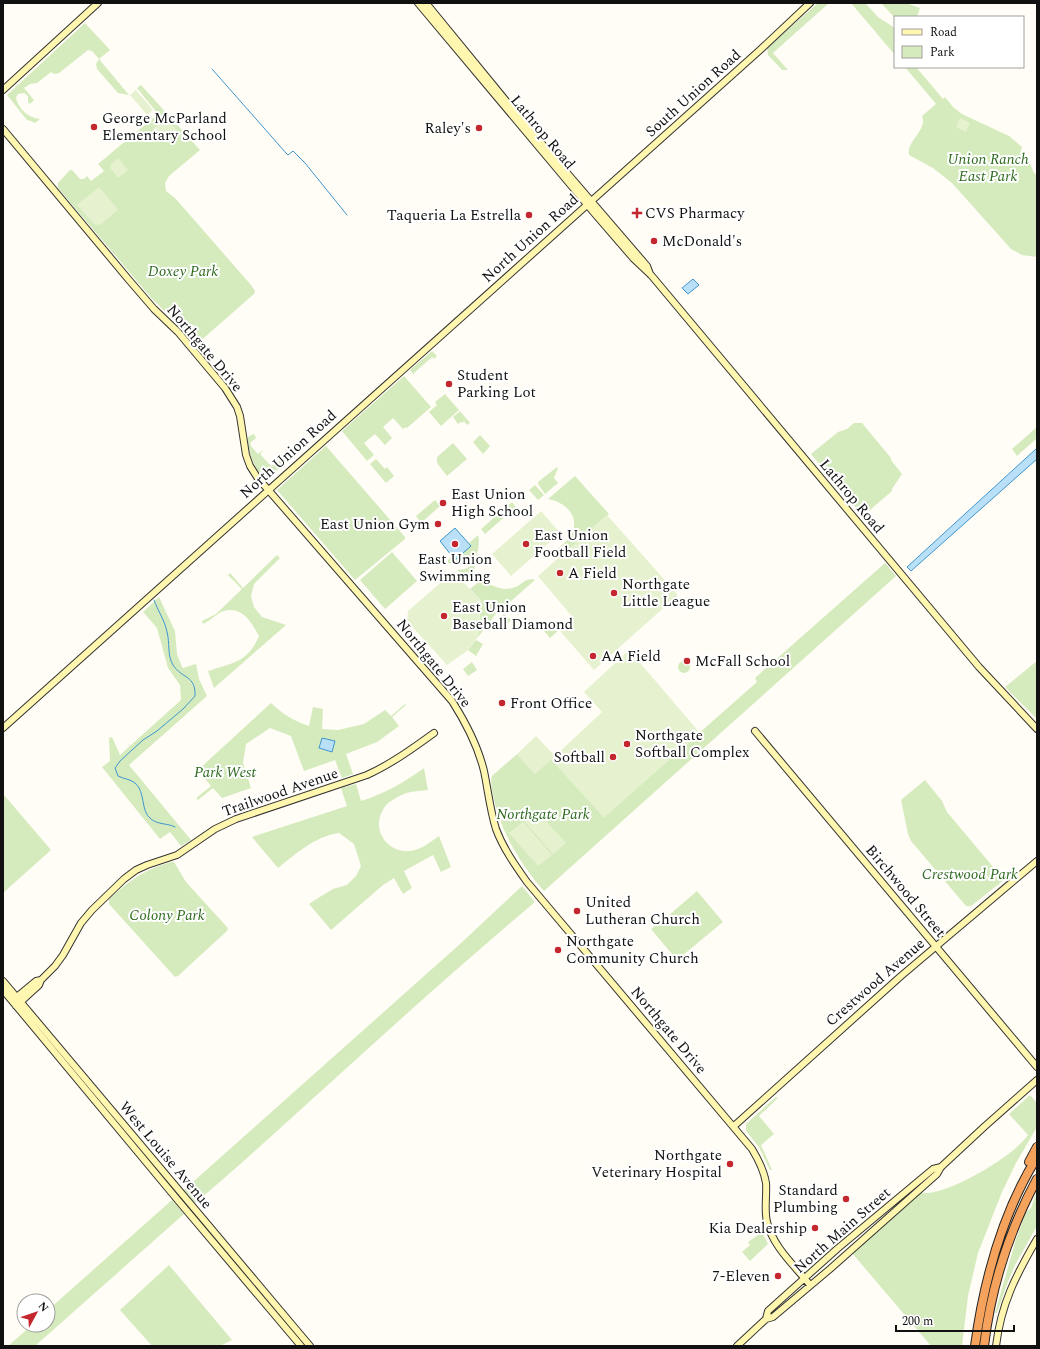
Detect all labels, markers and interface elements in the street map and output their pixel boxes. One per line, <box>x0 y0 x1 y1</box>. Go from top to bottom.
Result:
legend <box>894 16 1024 68</box>
text: Road <box>930 23 957 42</box>
text: Park <box>930 43 955 62</box>
street label: South Union Road <box>640 44 746 143</box>
street label: Lathrop Road <box>505 90 581 175</box>
place label: George McParland Elementary School <box>102 107 227 147</box>
place label: Raley's <box>425 117 471 140</box>
marker: George McParland Elementary School <box>89 122 99 132</box>
marker: Raley's <box>474 123 484 133</box>
park label: Union Ranch East Park <box>947 148 1029 188</box>
street label: North Union Road <box>477 189 584 288</box>
place label: CVS Pharmacy <box>645 202 745 225</box>
place label: Taqueria La Estrella <box>387 204 522 227</box>
marker: CVS Pharmacy <box>632 208 642 218</box>
marker: Taqueria La Estrella <box>524 210 534 220</box>
place label: McDonald's <box>662 230 742 253</box>
marker: McDonald's <box>649 236 659 246</box>
park label: Doxey Park <box>148 260 218 283</box>
street label: Northgate Drive <box>161 299 248 397</box>
place label: Student Parking Lot <box>457 364 536 404</box>
marker: Student Parking Lot <box>444 379 454 389</box>
street label: North Union Road <box>235 405 342 504</box>
street label: Lathrop Road <box>814 454 890 539</box>
place label: East Union High School <box>451 483 533 523</box>
marker: East Union High School <box>438 498 448 508</box>
place label: East Union Gym <box>320 513 430 536</box>
marker: East Union Gym <box>433 519 443 529</box>
place label: East Union Football Field <box>534 524 626 564</box>
marker: East Union Swimming <box>450 539 460 549</box>
marker: East Union Football Field <box>521 539 531 549</box>
place label: East Union Swimming <box>418 548 493 588</box>
place label: A Field <box>568 562 617 585</box>
marker: A Field <box>555 568 565 578</box>
place label: Northgate Little League <box>622 573 710 613</box>
marker: Northgate Little League <box>609 588 619 598</box>
place label: East Union Baseball Diamond <box>452 596 573 636</box>
marker: East Union Baseball Diamond <box>439 611 449 621</box>
street label: Northgate Drive <box>391 614 477 713</box>
place label: AA Field <box>601 645 661 668</box>
place label: McFall School <box>695 650 790 673</box>
marker: AA Field <box>588 651 598 661</box>
marker: McFall School <box>682 656 692 666</box>
place label: Front Office <box>510 692 592 715</box>
marker: Front Office <box>497 698 507 708</box>
place label: Northgate Softball Complex <box>635 724 750 764</box>
marker: Northgate Softball Complex <box>622 739 632 749</box>
place label: Softball <box>554 746 605 769</box>
marker: Softball <box>608 752 618 762</box>
park label: Park West <box>194 761 256 784</box>
street label: Trailwood Avenue <box>219 762 341 823</box>
park label: Northgate Park <box>496 803 590 826</box>
street label: Birchwood Street <box>860 840 952 943</box>
park label: Crestwood Park <box>922 863 1018 886</box>
place label: United Lutheran Church <box>585 891 700 931</box>
park label: Colony Park <box>129 904 205 927</box>
marker: United Lutheran Church <box>572 906 582 916</box>
place label: Northgate Community Church <box>566 930 699 970</box>
street label: Crestwood Avenue <box>821 933 930 1032</box>
marker: Northgate Community Church <box>553 945 563 955</box>
street label: Northgate Drive <box>625 981 712 1079</box>
street label: West Louise Avenue <box>113 1096 218 1214</box>
place label: Northgate Veterinary Hospital <box>591 1144 722 1184</box>
marker: Northgate Veterinary Hospital <box>725 1159 735 1169</box>
place label: Standard Plumbing <box>773 1179 838 1219</box>
street label: North Main Street <box>789 1182 896 1279</box>
marker: Standard Plumbing <box>841 1194 851 1204</box>
place label: Kia Dealership <box>708 1217 807 1240</box>
marker: Kia Dealership <box>810 1223 820 1233</box>
place label: 7-Eleven <box>712 1265 770 1288</box>
marker: 7-Eleven <box>773 1271 783 1281</box>
north arrow <box>16 1293 56 1333</box>
text: N <box>34 1298 53 1316</box>
scale bar <box>896 1307 1014 1333</box>
text: 200 m <box>902 1312 933 1331</box>

